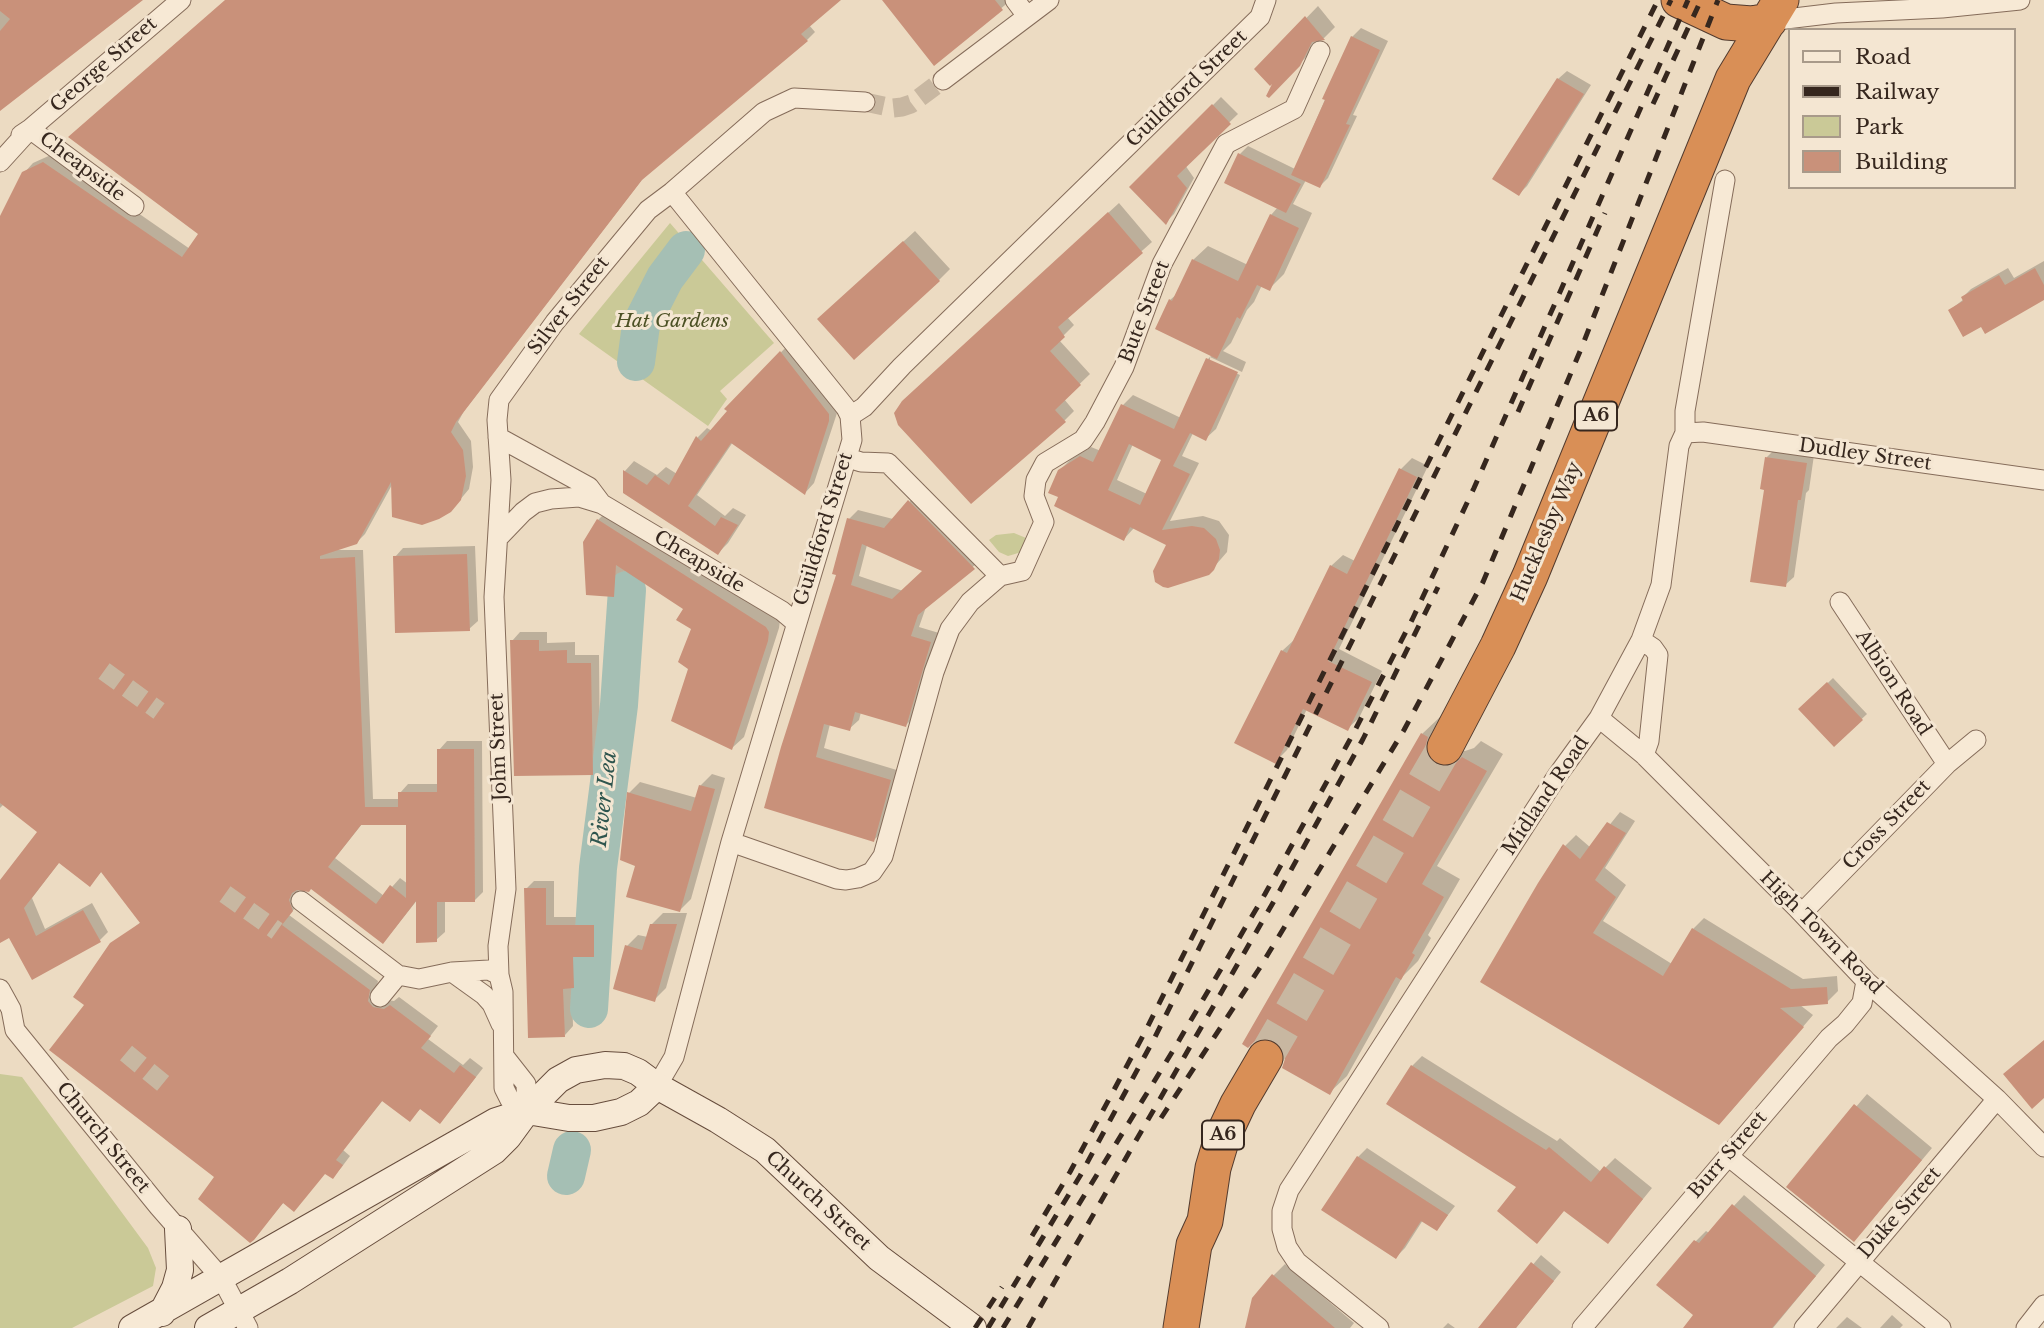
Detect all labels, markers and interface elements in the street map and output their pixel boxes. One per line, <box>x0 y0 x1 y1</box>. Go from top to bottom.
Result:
street label: George Street <box>46 13 162 117</box>
street label: Guildford Street <box>1122 26 1252 152</box>
legend <box>1788 28 2016 189</box>
text: Road <box>1855 44 1911 70</box>
text: Railway <box>1855 79 1939 105</box>
text: Park <box>1855 114 1904 140</box>
street label: Cheapside <box>35 127 129 207</box>
text: Building <box>1855 149 1947 175</box>
street label: Silver Street <box>524 252 614 360</box>
street label: Bute Street <box>1115 258 1175 366</box>
park label: Hat Gardens <box>615 311 729 333</box>
road number: A6 <box>1575 402 1617 430</box>
street label: Dudley Street <box>1797 434 1933 476</box>
street label: Guildford Street <box>790 450 858 608</box>
street label: Hucklesby Way <box>1507 458 1587 606</box>
street label: Cheapside <box>650 526 748 598</box>
street label: Albion Road <box>1850 626 1936 740</box>
street label: John Street <box>486 693 512 801</box>
street label: Midland Road <box>1498 732 1594 860</box>
water label: River Lea <box>587 750 623 848</box>
street label: Cross Street <box>1838 775 1936 875</box>
street label: High Town Road <box>1755 867 1887 999</box>
street label: Church Street <box>51 1078 155 1198</box>
street label: Burr Street <box>1684 1107 1772 1203</box>
road number: A6 <box>1202 1120 1244 1150</box>
street label: Church Street <box>761 1146 875 1256</box>
street label: Duke Street <box>1854 1162 1946 1264</box>

